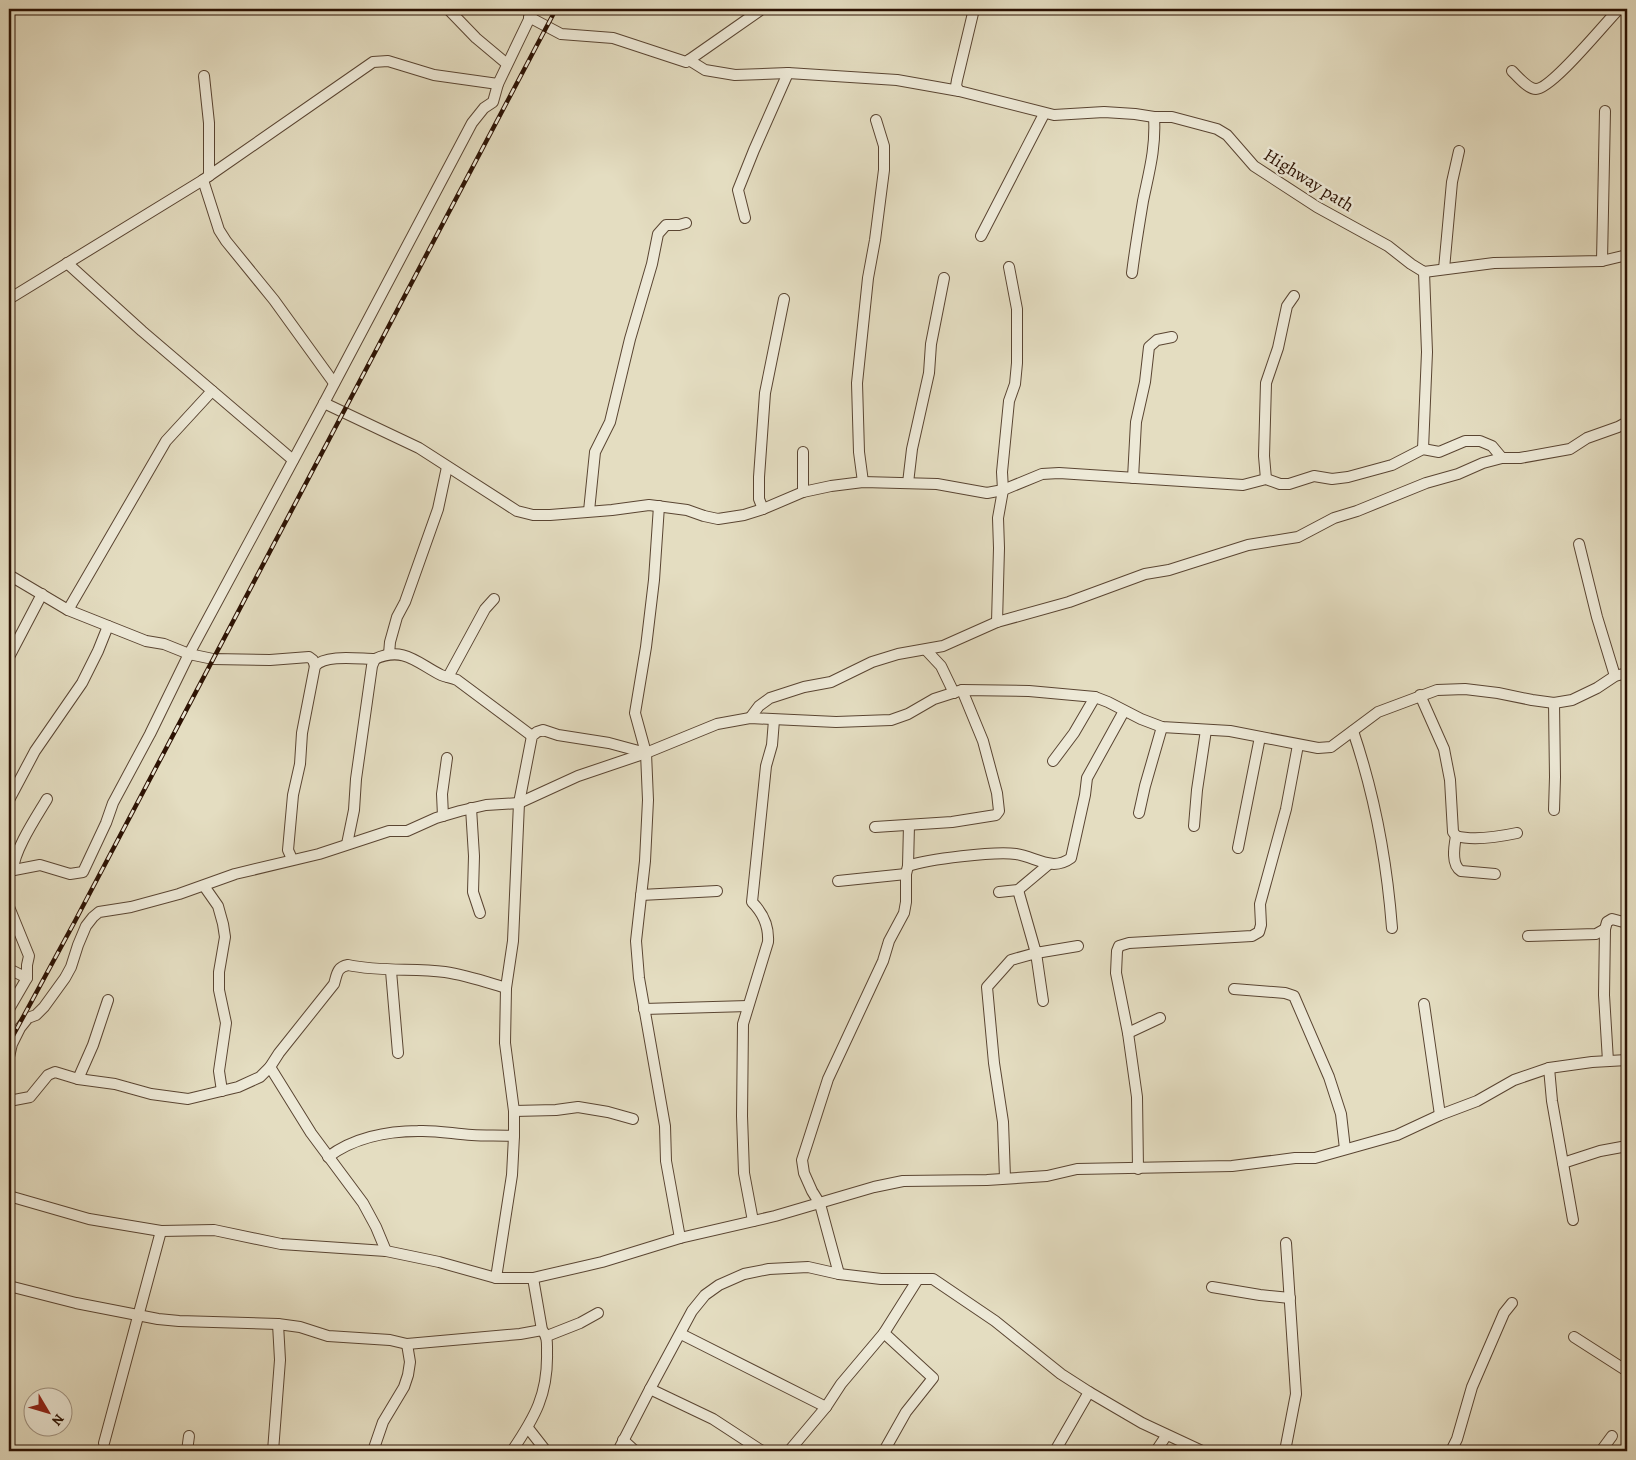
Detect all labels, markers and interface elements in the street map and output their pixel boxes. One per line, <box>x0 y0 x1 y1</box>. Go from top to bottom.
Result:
street label: Highway path <box>1259 143 1359 217</box>
north arrow <box>22 1388 72 1438</box>
text: N <box>47 1410 68 1430</box>

